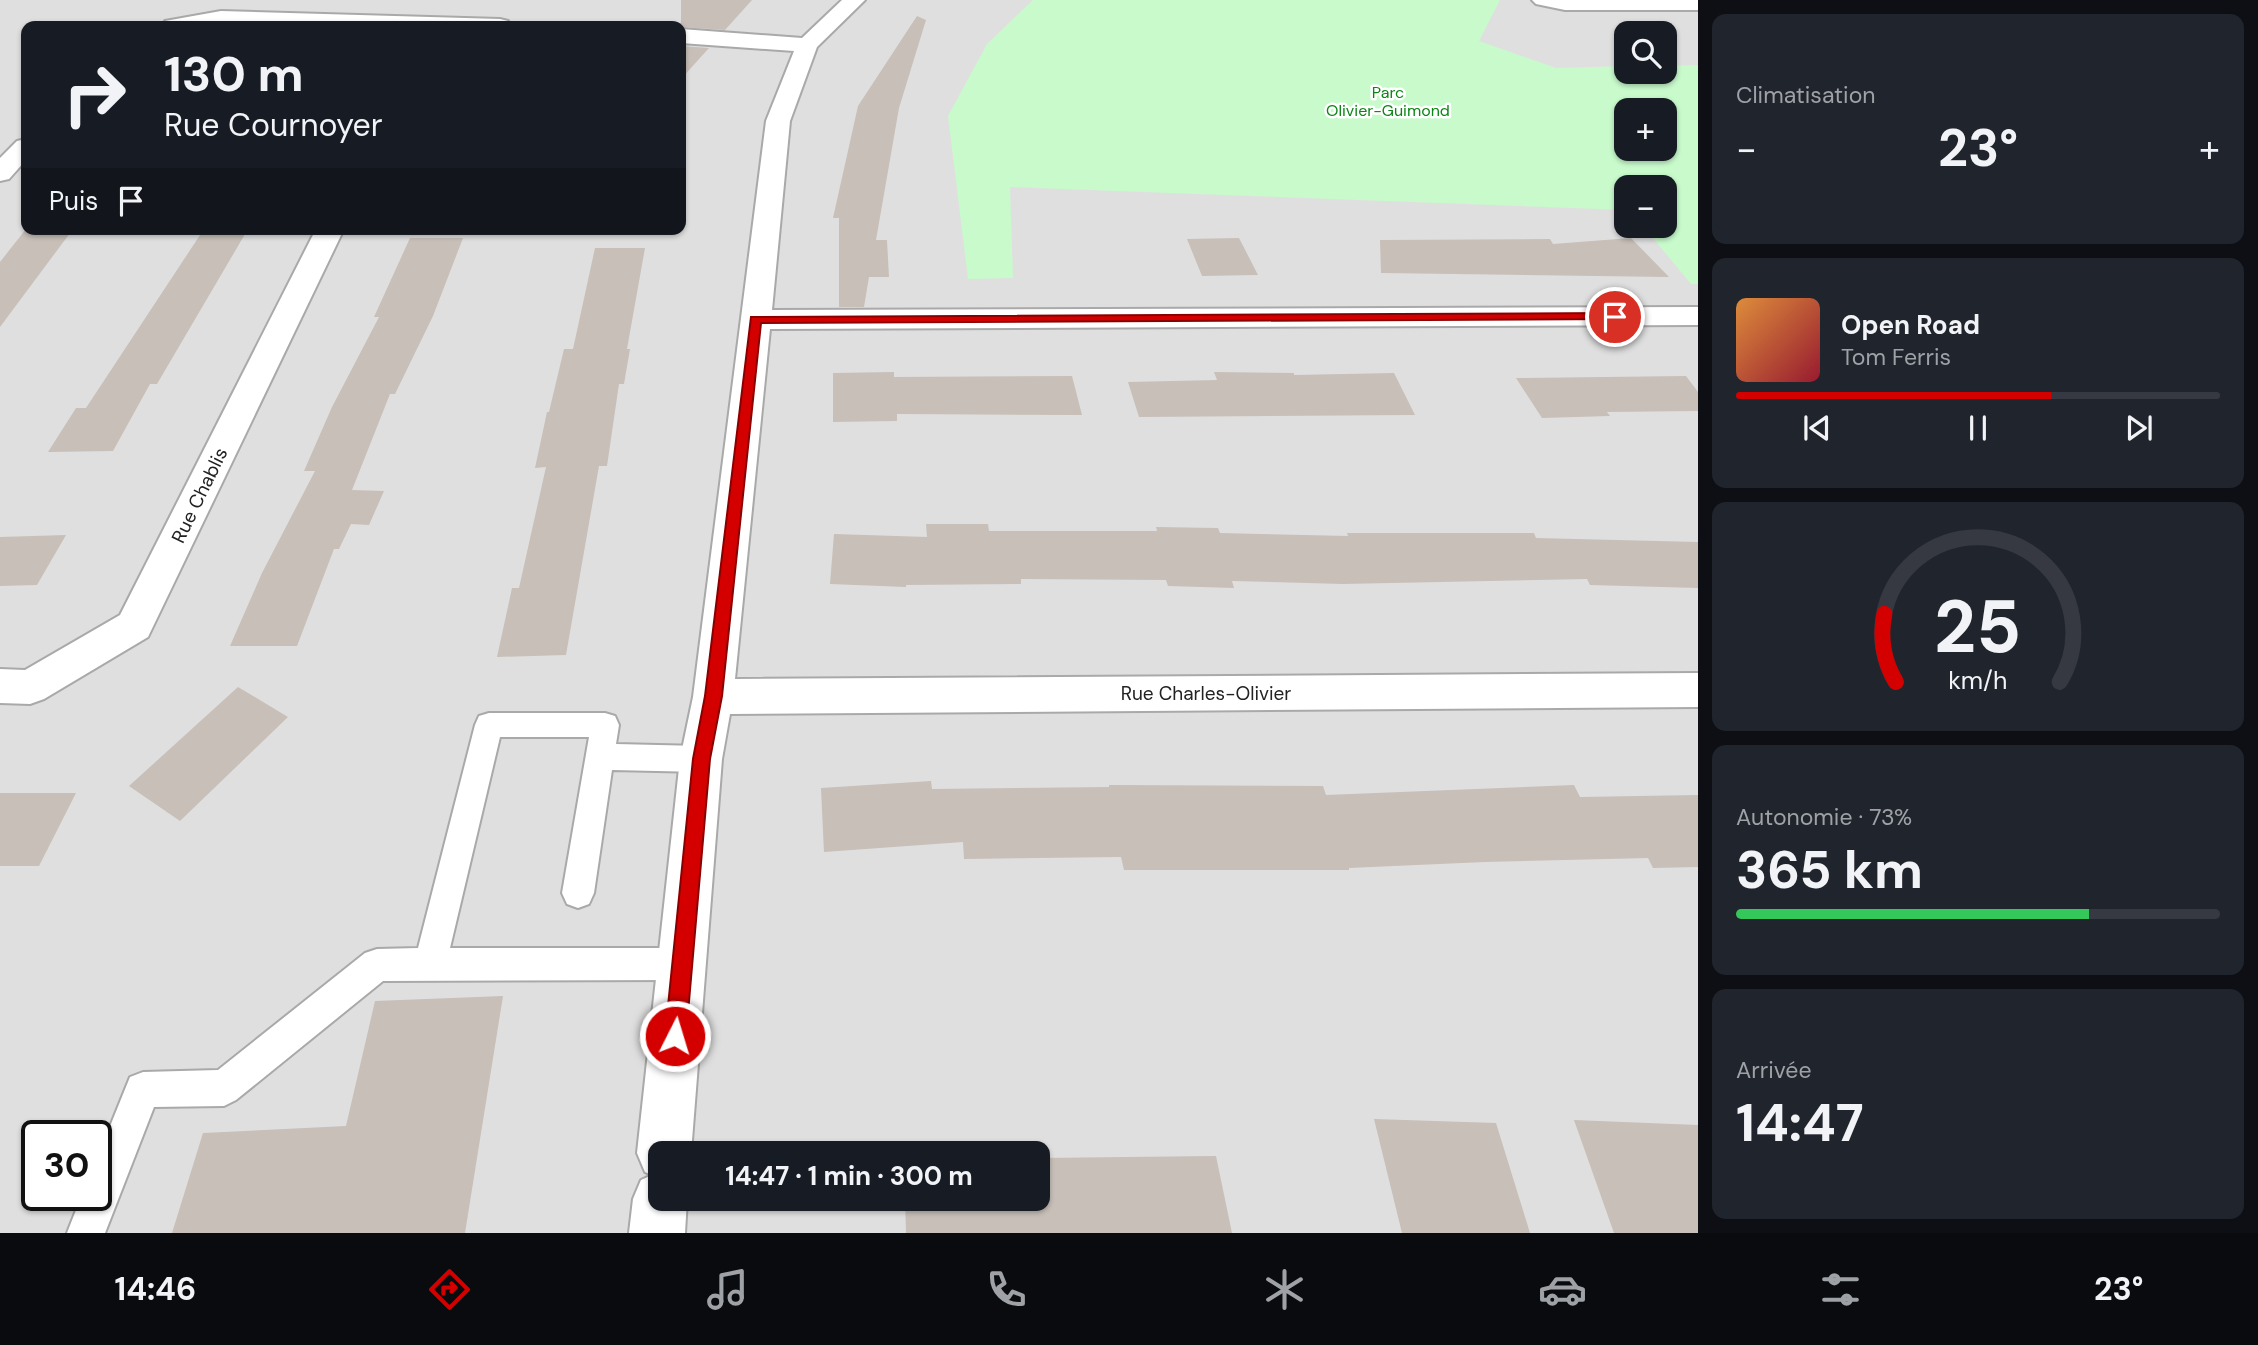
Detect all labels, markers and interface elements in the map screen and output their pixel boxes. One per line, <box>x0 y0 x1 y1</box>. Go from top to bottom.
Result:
map controls <box>1614 21 1677 238</box>
button: search <box>1614 21 1677 84</box>
text: 130 m <box>164 42 304 106</box>
icon: right <box>49 49 140 140</box>
text: Climatisation <box>1736 80 1875 110</box>
park label: Parc Olivier-Guimond <box>1326 82 1450 121</box>
button: + <box>1614 98 1677 161</box>
text: Rue Cournoyer <box>164 104 383 146</box>
text: 23° <box>1938 114 2018 182</box>
text: − <box>1736 124 1757 174</box>
text: + <box>2199 124 2220 174</box>
button: − <box>1614 175 1677 238</box>
icon: arrive <box>112 182 150 220</box>
text: Puis <box>49 184 98 218</box>
pin <box>1585 287 1645 347</box>
icon: arrive <box>1596 298 1634 336</box>
text: Open Road <box>1841 308 1980 342</box>
text: Tom Ferris <box>1841 342 1951 372</box>
icon: previous <box>1798 409 1836 447</box>
icon: pause <box>1959 409 1997 447</box>
icon: next <box>2120 409 2158 447</box>
street label: Rue Chablis <box>166 443 233 547</box>
text: 25 <box>1934 581 2022 676</box>
text: km/h <box>1948 664 2008 697</box>
street label: Rue Charles-Olivier <box>1121 681 1291 706</box>
text: Autonomie · 73% <box>1736 802 1912 832</box>
text: 365 km <box>1736 836 1923 904</box>
position arrow <box>638 999 712 1073</box>
text: Arrivée <box>1736 1055 1812 1085</box>
text: 14:47 <box>1736 1089 1864 1157</box>
speed limit sign: 30 <box>21 1120 112 1211</box>
text: 14:47 · 1 min · 300 m <box>725 1159 973 1193</box>
icon: directions <box>425 1265 474 1314</box>
icon: music <box>703 1265 752 1314</box>
icon: phone <box>982 1265 1031 1314</box>
icon: climate <box>1260 1265 1309 1314</box>
icon: car <box>1538 1265 1587 1314</box>
icon: filters <box>1816 1265 1865 1314</box>
text: 14:46 <box>115 1268 196 1310</box>
text: 23° <box>2094 1268 2143 1310</box>

